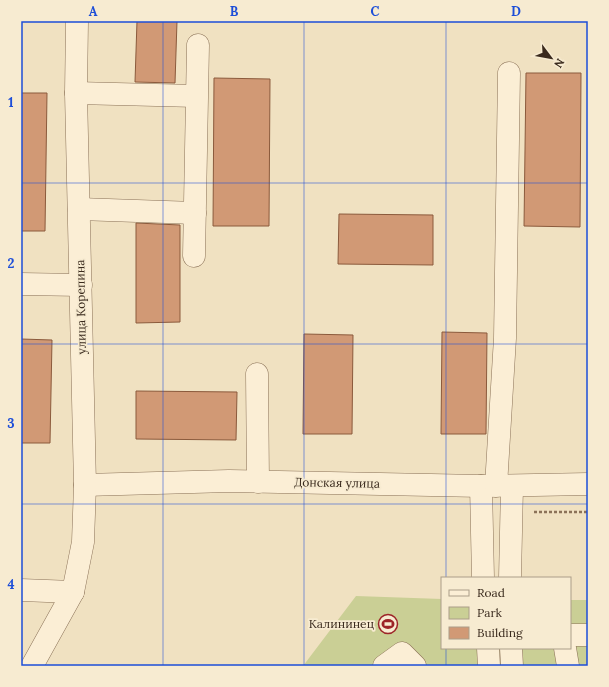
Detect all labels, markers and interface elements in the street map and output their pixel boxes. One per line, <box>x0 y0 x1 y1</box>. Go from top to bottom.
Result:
text: A <box>89 3 98 20</box>
text: B <box>230 3 239 20</box>
text: C <box>371 3 380 20</box>
text: D <box>511 3 521 20</box>
north arrow <box>531 38 571 78</box>
text: N <box>551 56 568 71</box>
text: 1 <box>8 94 14 111</box>
text: 2 <box>8 255 15 272</box>
street label: улица Корепина <box>72 259 89 355</box>
text: 3 <box>7 415 15 432</box>
street label: Донская улица <box>294 474 380 491</box>
text: 4 <box>7 576 15 593</box>
legend <box>441 577 571 649</box>
text: Road <box>477 585 505 600</box>
text: Park <box>477 605 503 620</box>
sports icon: Калининец <box>377 613 399 635</box>
place label: Калининец <box>309 616 375 631</box>
text: Building <box>477 625 523 640</box>

